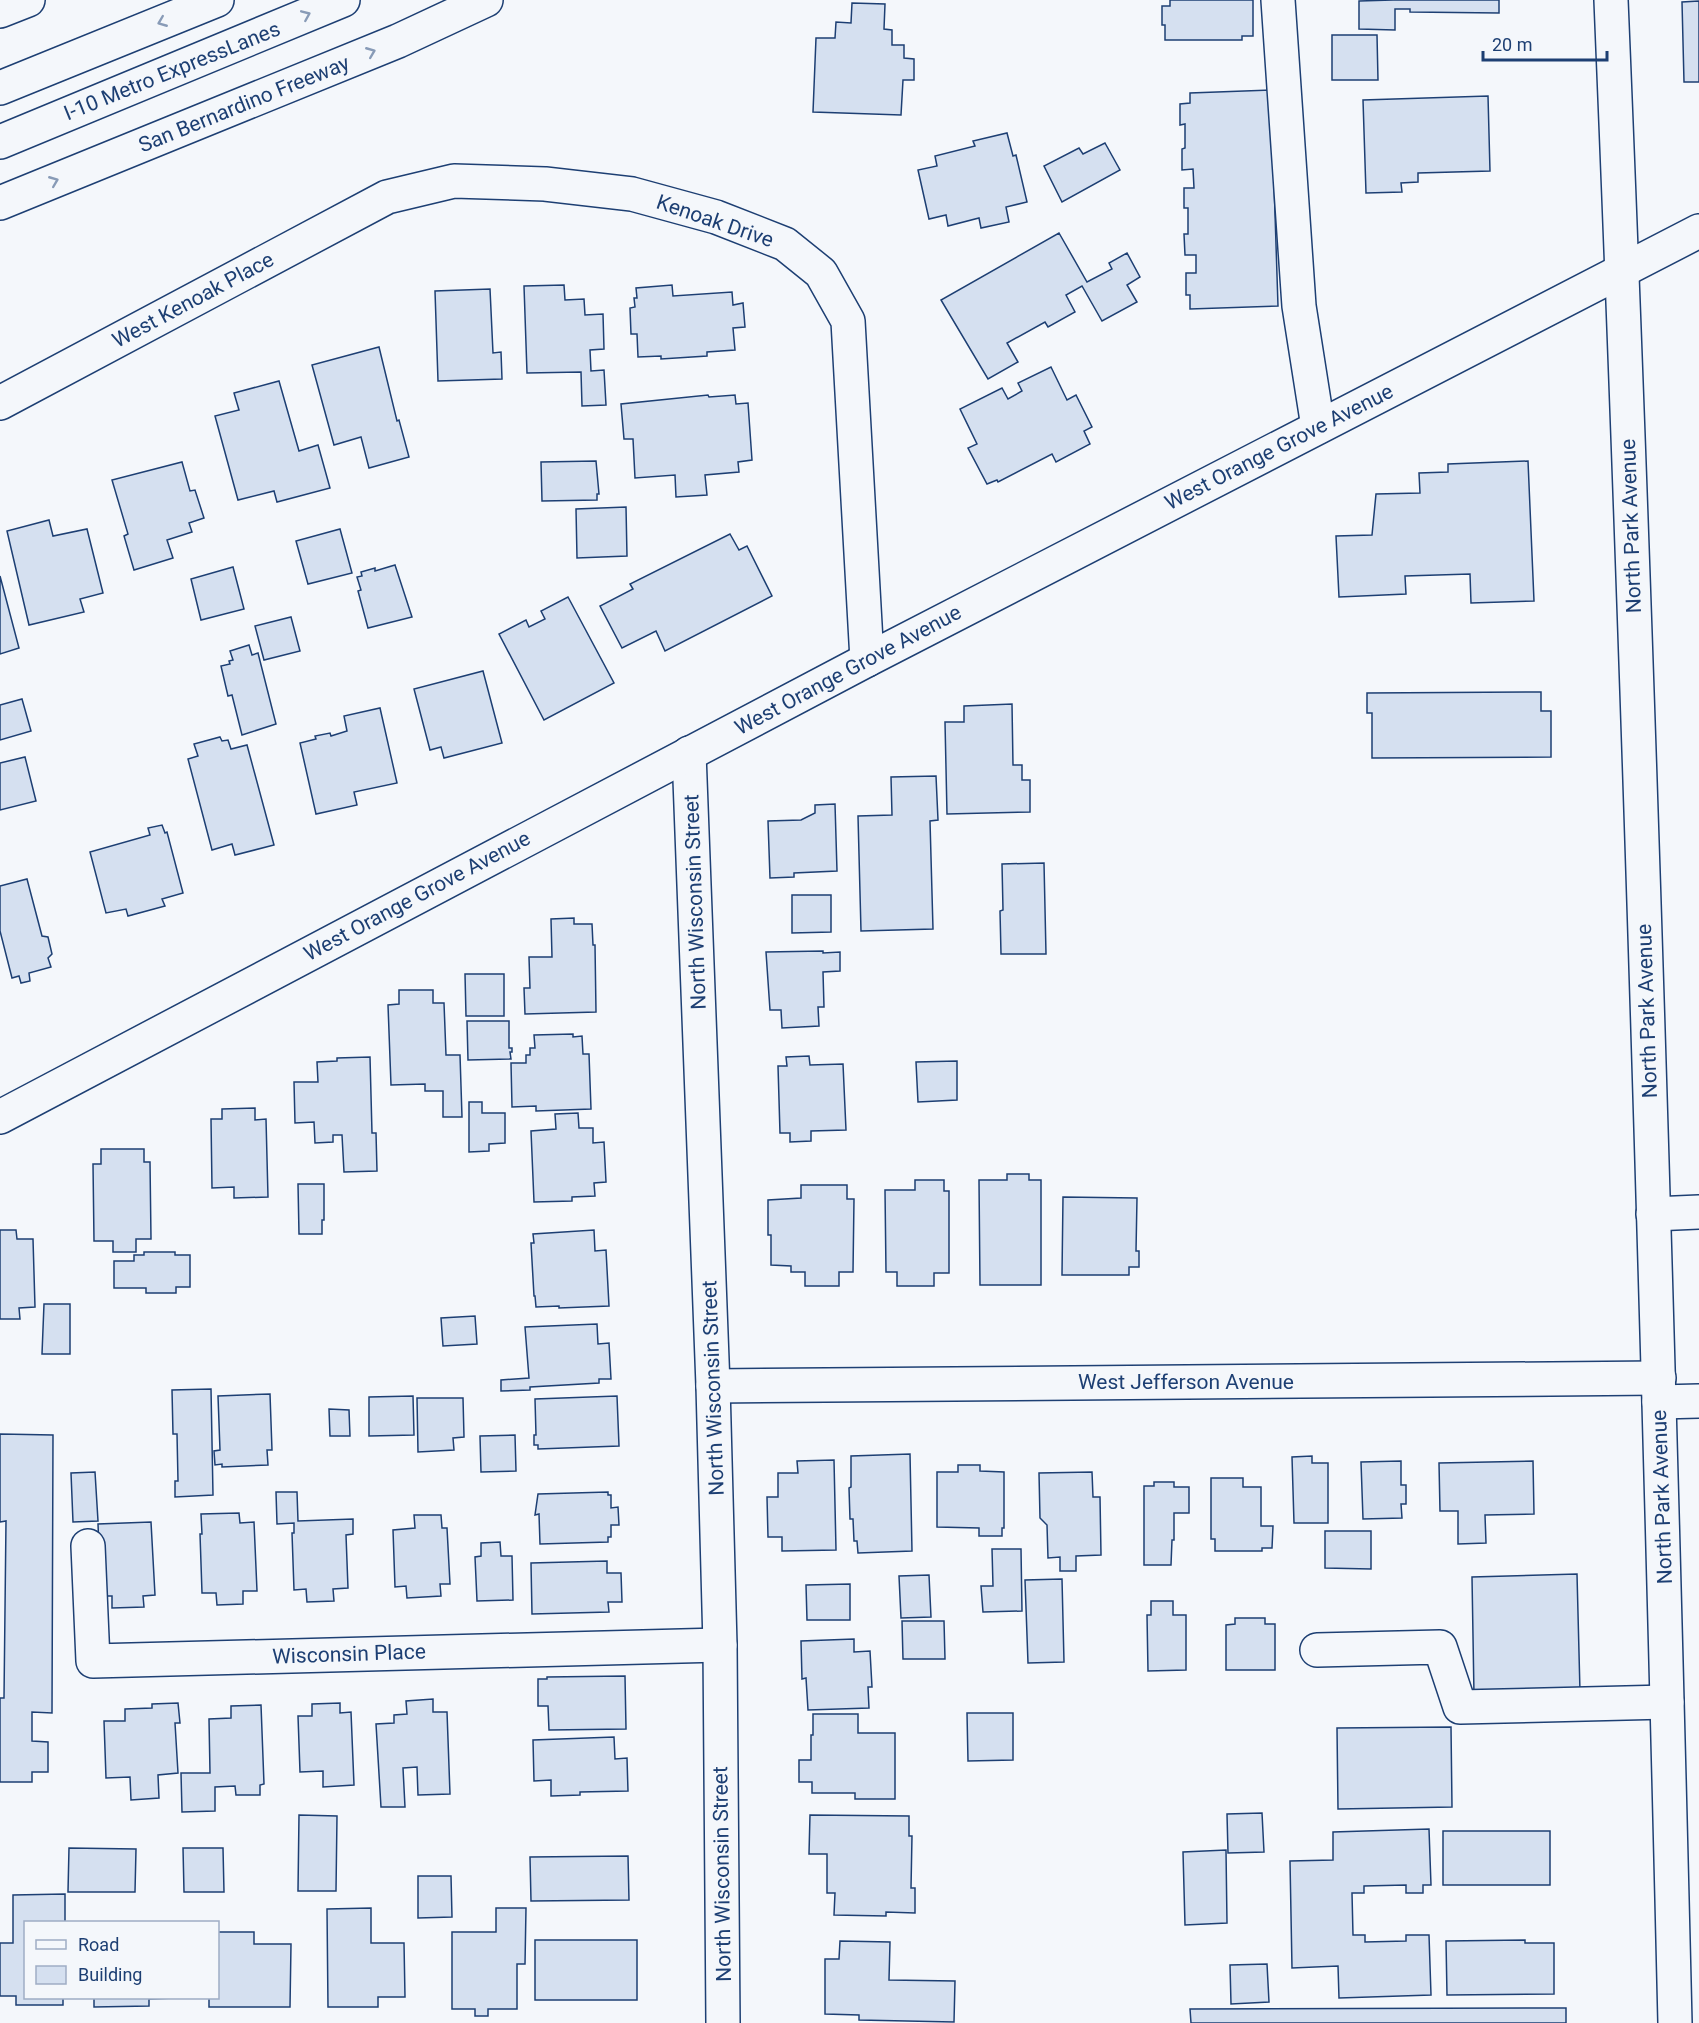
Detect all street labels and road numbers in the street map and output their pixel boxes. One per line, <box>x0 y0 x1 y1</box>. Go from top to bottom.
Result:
street label: I-10 Metro ExpressLanes <box>60 17 284 125</box>
street label: San Bernardino Freeway <box>135 51 353 157</box>
street label: Kenoak Drive <box>653 190 777 252</box>
street label: West Kenoak Place <box>108 247 278 353</box>
street label: West Orange Grove Avenue <box>1161 379 1397 515</box>
street label: North Park Avenue <box>1616 438 1646 614</box>
street label: West Orange Grove Avenue <box>731 600 965 740</box>
street label: North Wisconsin Street <box>679 794 711 1010</box>
street label: West Orange Grove Avenue <box>300 826 534 966</box>
street label: North Park Avenue <box>1632 923 1662 1099</box>
street label: North Wisconsin Street <box>697 1280 729 1496</box>
street label: West Jefferson Avenue <box>1078 1370 1294 1394</box>
street label: North Park Avenue <box>1647 1409 1677 1585</box>
street label: Wisconsin Place <box>272 1639 426 1669</box>
street label: North Wisconsin Street <box>708 1766 736 1982</box>

